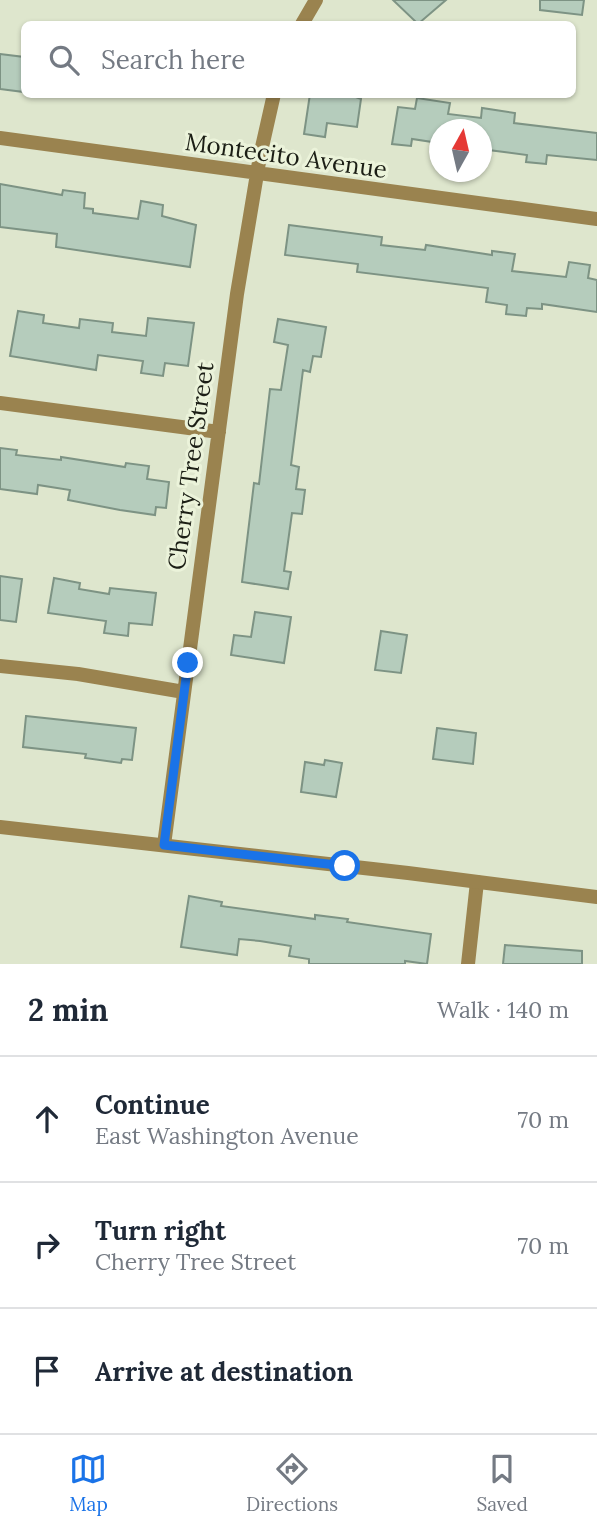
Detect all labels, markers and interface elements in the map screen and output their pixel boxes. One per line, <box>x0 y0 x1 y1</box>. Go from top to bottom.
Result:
search box <box>21 21 576 98</box>
icon: search <box>45 41 83 79</box>
text: Search here <box>101 43 245 76</box>
north arrow <box>429 119 492 182</box>
street label: Montecito Avenue <box>183 126 389 185</box>
street label: Cherry Tree Street <box>161 359 221 572</box>
route end <box>172 647 203 678</box>
route start <box>329 850 360 881</box>
text: 2 min <box>28 991 108 1029</box>
text: Walk · 140 m <box>437 995 569 1024</box>
text: Continue <box>95 1088 210 1121</box>
icon: ahead <box>28 1100 66 1138</box>
text: 70 m <box>518 1105 569 1134</box>
text: East Washington Avenue <box>95 1121 359 1150</box>
text: Turn right <box>95 1214 226 1247</box>
icon: right <box>28 1226 66 1264</box>
text: 70 m <box>518 1231 569 1260</box>
text: Cherry Tree Street <box>95 1247 296 1276</box>
icon: arrive <box>28 1352 66 1390</box>
text: Arrive at destination <box>95 1355 353 1388</box>
tab: Map <box>69 1450 108 1516</box>
tab: Directions <box>246 1450 338 1516</box>
tab: Saved <box>476 1450 528 1516</box>

